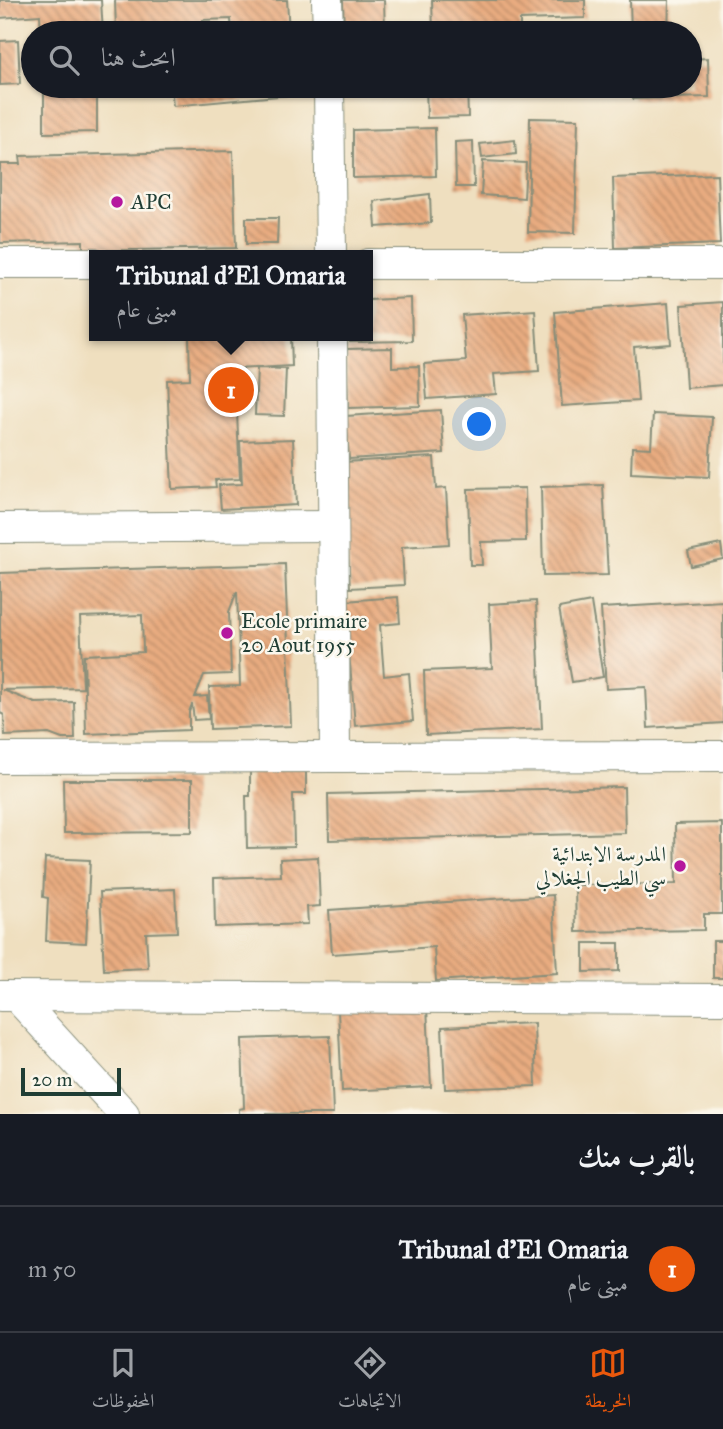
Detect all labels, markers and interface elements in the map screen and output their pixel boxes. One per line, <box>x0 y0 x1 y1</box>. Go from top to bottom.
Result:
search box <box>21 21 702 98</box>
icon: search <box>45 41 83 79</box>
text: ابحث هنا <box>101 41 176 73</box>
place label: APC <box>130 189 171 215</box>
marker: APC <box>109 194 125 210</box>
popup <box>89 250 373 341</box>
text: Tribunal d'El Omaria <box>116 259 346 291</box>
text: مبنى عام <box>116 295 177 323</box>
pin: 1 <box>208 364 254 416</box>
your location <box>462 407 496 441</box>
place label: Ecole primaire 20 Aout 1955 <box>241 608 368 658</box>
marker: Ecole primaire 20 Aout 1955 <box>219 625 235 641</box>
place label: المدرسة الابتدائية سي الطيب الجغلالي <box>536 841 666 898</box>
marker: المدرسة الابتدائية سي الطيب الجغلالي <box>672 858 688 874</box>
scale bar <box>21 1065 121 1097</box>
text: 20 m <box>32 1068 73 1091</box>
text: بالقرب منك <box>578 1139 695 1175</box>
text: Tribunal d'El Omaria <box>399 1233 628 1265</box>
text: 50 m <box>28 1255 76 1283</box>
text: 1 <box>667 1255 677 1283</box>
text: مبنى عام <box>567 1269 628 1297</box>
tab: المحفوظات <box>92 1344 154 1419</box>
tab: الاتجاهات <box>338 1344 401 1419</box>
tab: الخريطة <box>585 1344 631 1419</box>

